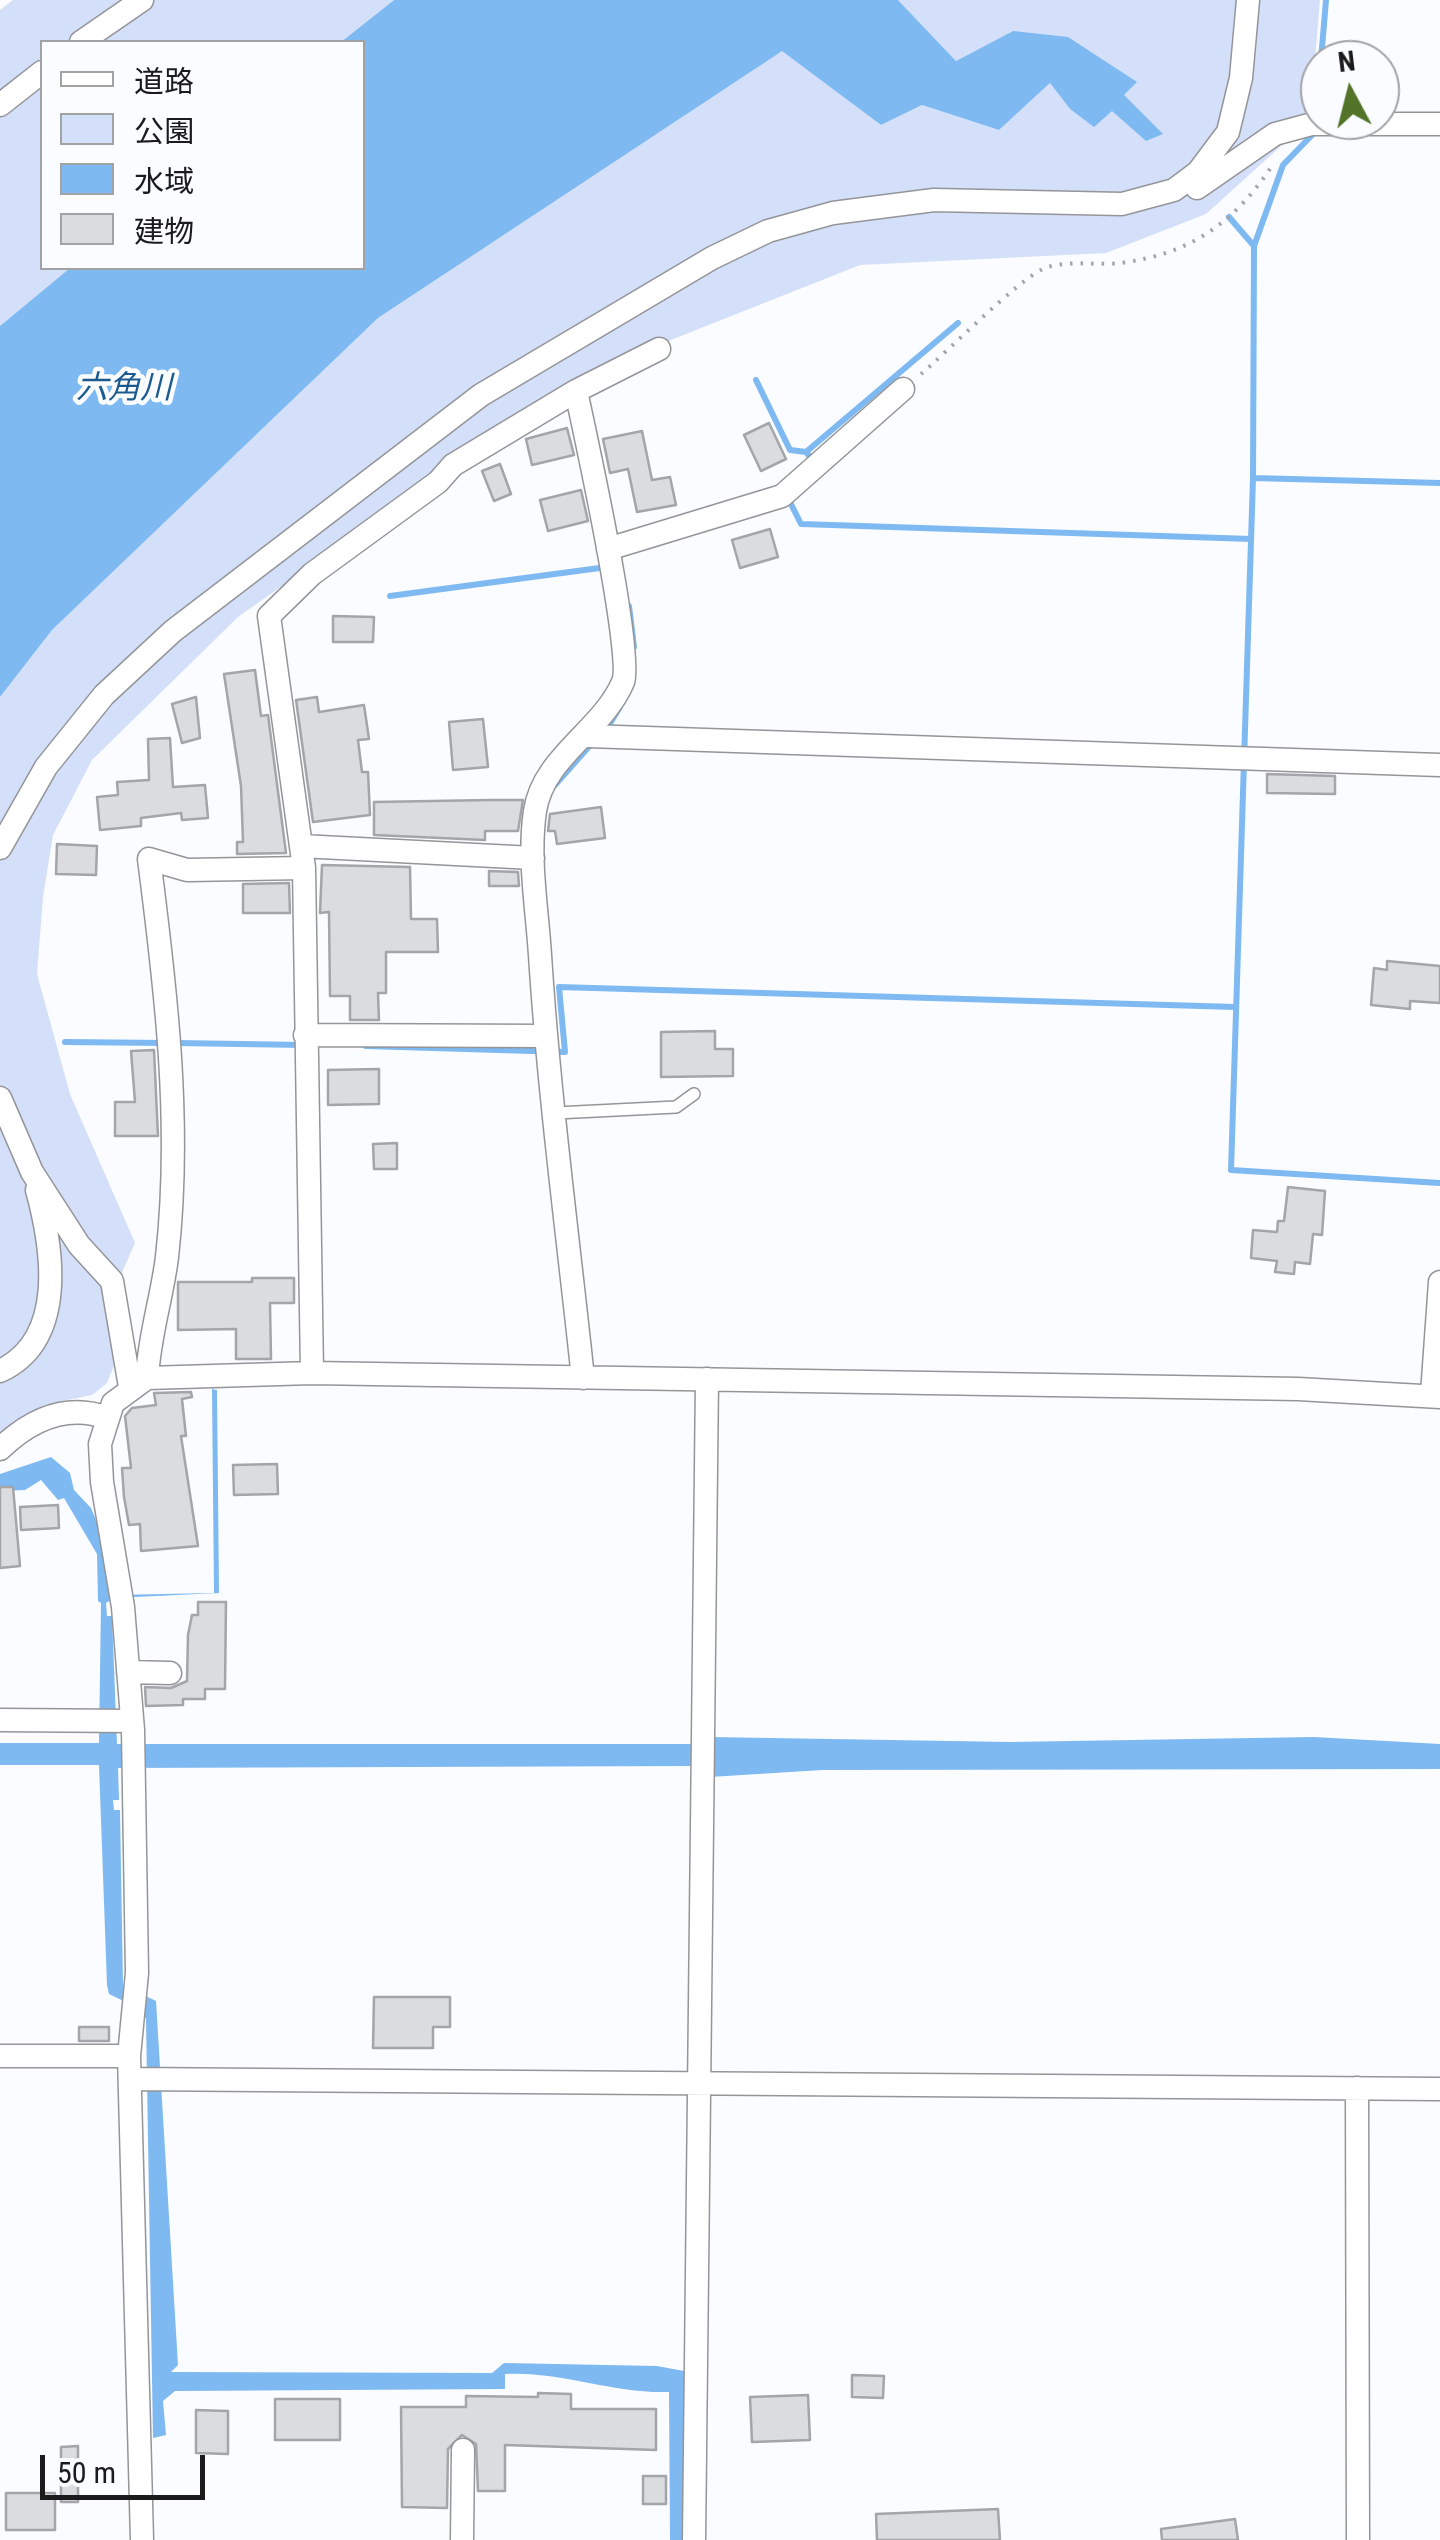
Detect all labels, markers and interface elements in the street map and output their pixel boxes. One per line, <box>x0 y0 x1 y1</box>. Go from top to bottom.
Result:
legend <box>40 40 365 270</box>
north arrow <box>1300 40 1400 140</box>
text: N <box>1336 44 1357 79</box>
text: 道路 <box>134 64 194 99</box>
text: 公園 <box>134 114 194 149</box>
text: 水域 <box>134 164 194 199</box>
text: 建物 <box>134 214 194 249</box>
water label: 六角川 <box>76 371 172 409</box>
scale bar <box>45 2435 210 2497</box>
text: 50 m <box>57 2455 116 2490</box>

